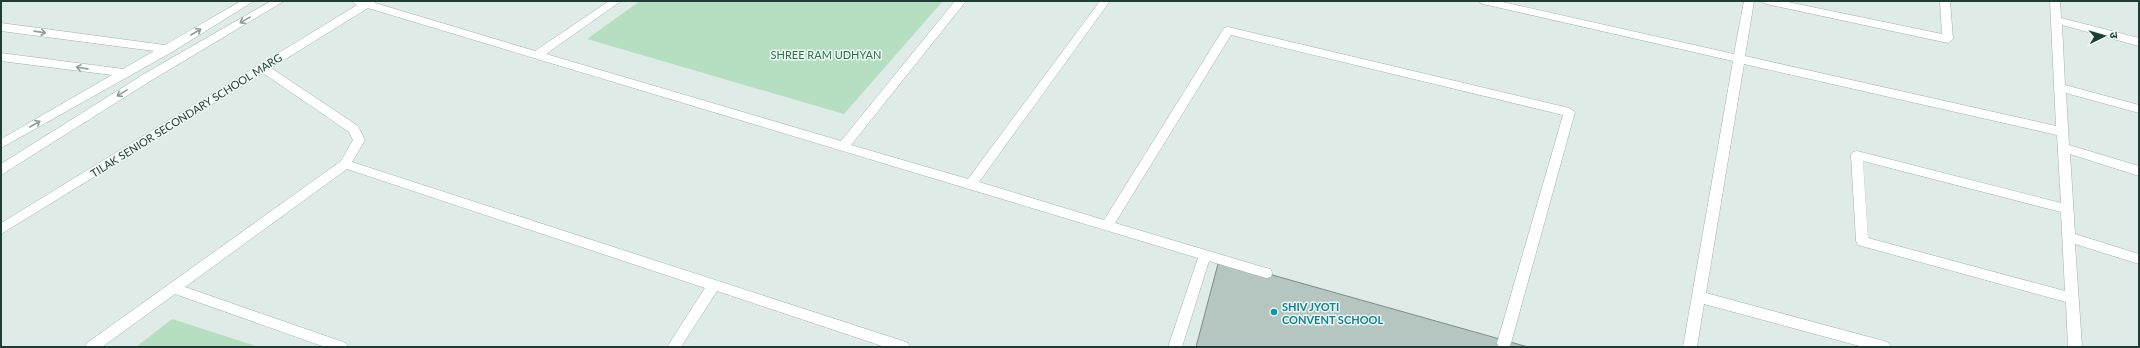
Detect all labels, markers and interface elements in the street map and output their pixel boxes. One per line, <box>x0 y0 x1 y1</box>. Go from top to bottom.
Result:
north arrow <box>2084 16 2124 56</box>
one-way arrow <box>240 17 252 25</box>
one-way arrow <box>190 27 202 35</box>
one-way arrow <box>33 28 46 36</box>
text: उ <box>2108 31 2121 39</box>
park label: SHREE RAM UDHYAN <box>771 48 881 61</box>
street label: TILAK SENIOR SECONDARY SCHOOL MARG <box>88 50 284 180</box>
one-way arrow <box>75 64 88 71</box>
one-way arrow <box>116 89 127 98</box>
one-way arrow <box>29 120 41 128</box>
place label: SHIV JYOTI CONVENT SCHOOL <box>1282 300 1383 326</box>
marker: SHIV JYOTI CONVENT SCHOOL <box>1269 307 1279 317</box>

